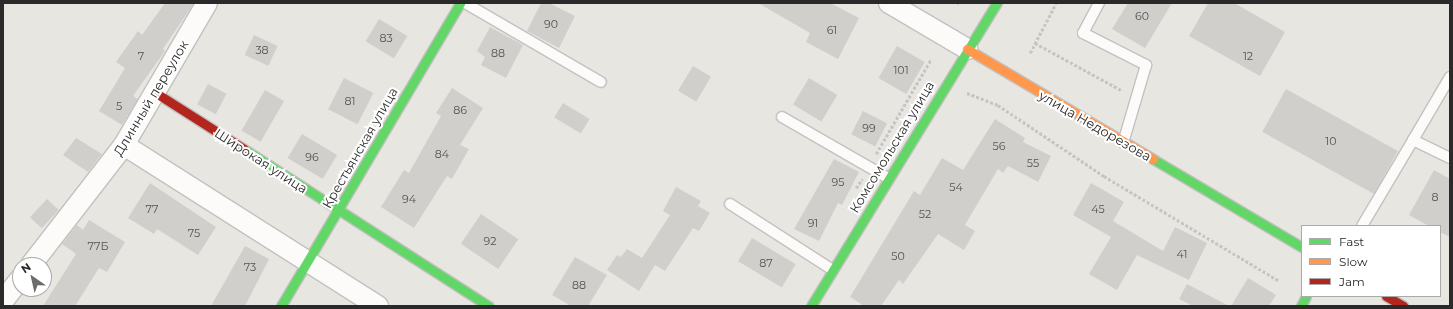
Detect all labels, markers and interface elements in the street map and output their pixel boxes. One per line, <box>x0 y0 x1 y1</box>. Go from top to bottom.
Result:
house number: 60 <box>1135 9 1149 23</box>
house number: 90 <box>544 17 558 31</box>
house number: 61 <box>827 23 837 37</box>
house number: 83 <box>379 31 393 45</box>
street label: Длинный переулок <box>110 37 192 159</box>
house number: 38 <box>255 43 269 57</box>
house number: 88 <box>491 46 505 60</box>
house number: 7 <box>138 49 144 63</box>
house number: 12 <box>1243 49 1253 63</box>
house number: 101 <box>893 63 909 77</box>
street label: Комсомольская улица <box>846 78 938 216</box>
street label: Крестьянская улица <box>319 85 401 211</box>
street label: улица Недорезова <box>1036 88 1154 164</box>
house number: 81 <box>345 94 355 108</box>
house number: 5 <box>116 99 122 113</box>
house number: 86 <box>453 103 467 117</box>
house number: 99 <box>862 121 876 135</box>
street label: Широкая улица <box>212 125 310 197</box>
house number: 10 <box>1325 134 1337 148</box>
house number: 56 <box>993 139 1005 153</box>
house number: 84 <box>435 147 449 161</box>
house number: 96 <box>305 150 319 164</box>
house number: 55 <box>1027 156 1039 170</box>
house number: 95 <box>832 175 844 189</box>
house number: 54 <box>949 180 963 194</box>
house number: 8 <box>1431 190 1439 204</box>
house number: 94 <box>402 192 416 206</box>
house number: 77 <box>146 202 158 216</box>
house number: 45 <box>1091 202 1105 216</box>
house number: 52 <box>919 207 931 221</box>
house number: 91 <box>808 216 818 230</box>
legend <box>1301 225 1441 297</box>
house number: 75 <box>188 226 200 240</box>
house number: 92 <box>484 234 496 248</box>
text: Fast <box>1339 234 1364 249</box>
house number: 77Б <box>88 239 108 253</box>
house number: 41 <box>1177 247 1187 261</box>
house number: 50 <box>891 249 905 263</box>
text: Slow <box>1339 254 1368 269</box>
house number: 87 <box>759 256 773 270</box>
north arrow <box>12 257 52 297</box>
text: N <box>18 260 33 276</box>
house number: 73 <box>244 260 256 274</box>
text: Jam <box>1339 274 1365 289</box>
house number: 88 <box>572 278 586 292</box>

